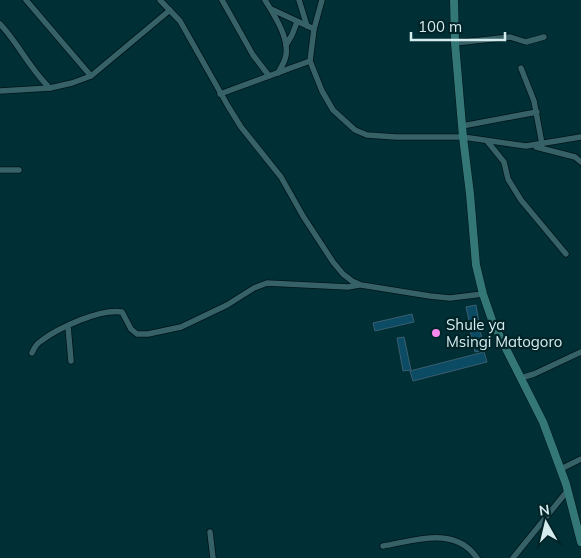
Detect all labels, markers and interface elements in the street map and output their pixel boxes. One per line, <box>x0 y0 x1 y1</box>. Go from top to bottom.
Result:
scale bar <box>411 10 505 42</box>
text: 100 m <box>418 17 462 36</box>
place label: Shule ya Msingi Matogoro <box>446 315 562 351</box>
marker: Shule ya Msingi Matogoro <box>430 327 442 339</box>
north arrow <box>521 498 571 548</box>
text: N <box>538 500 551 520</box>

